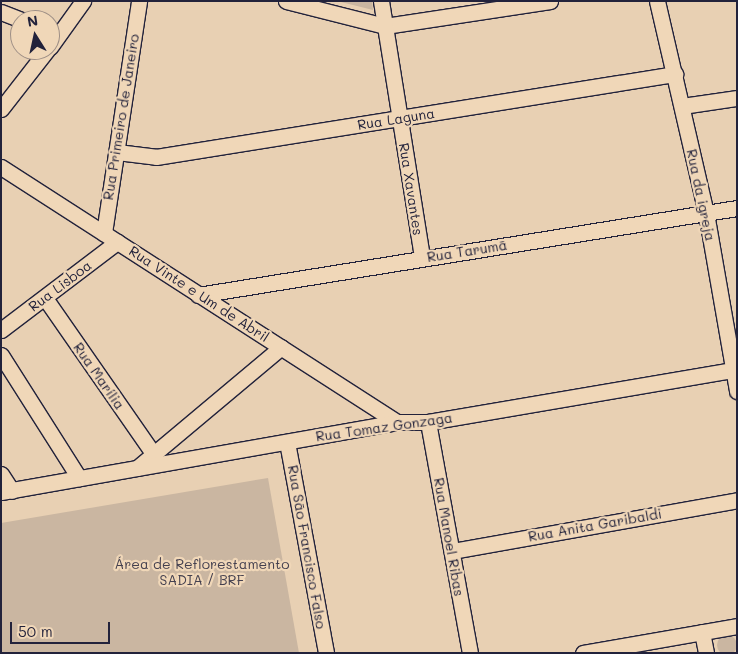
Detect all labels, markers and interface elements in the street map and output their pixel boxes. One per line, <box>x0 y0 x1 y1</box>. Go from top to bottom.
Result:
north arrow <box>10 10 60 60</box>
text: N <box>26 10 39 31</box>
street label: Rua Primeiro de Janeiro <box>100 33 142 201</box>
street label: Rua Laguna <box>356 105 436 133</box>
street label: Rua Xavantes <box>395 142 427 236</box>
street label: Rua da igreja <box>683 148 719 242</box>
street label: Rua Tarumã <box>426 236 508 266</box>
street label: Rua Vinte e Um de Abril <box>126 242 272 346</box>
street label: Rua Lisboa <box>25 257 95 315</box>
street label: Rua Marília <box>70 339 128 413</box>
street label: Rua Tomaz Gonzaga <box>315 409 453 445</box>
street label: Rua São Francisco Falso <box>284 464 330 630</box>
street label: Rua Manoel Ribas <box>430 476 468 598</box>
street label: Rua Anita Garibaldi <box>527 505 663 545</box>
park label: Área de Reflorestamento SADIA / BRF <box>115 556 289 588</box>
scale bar <box>12 612 112 644</box>
text: 50 m <box>18 621 53 641</box>

